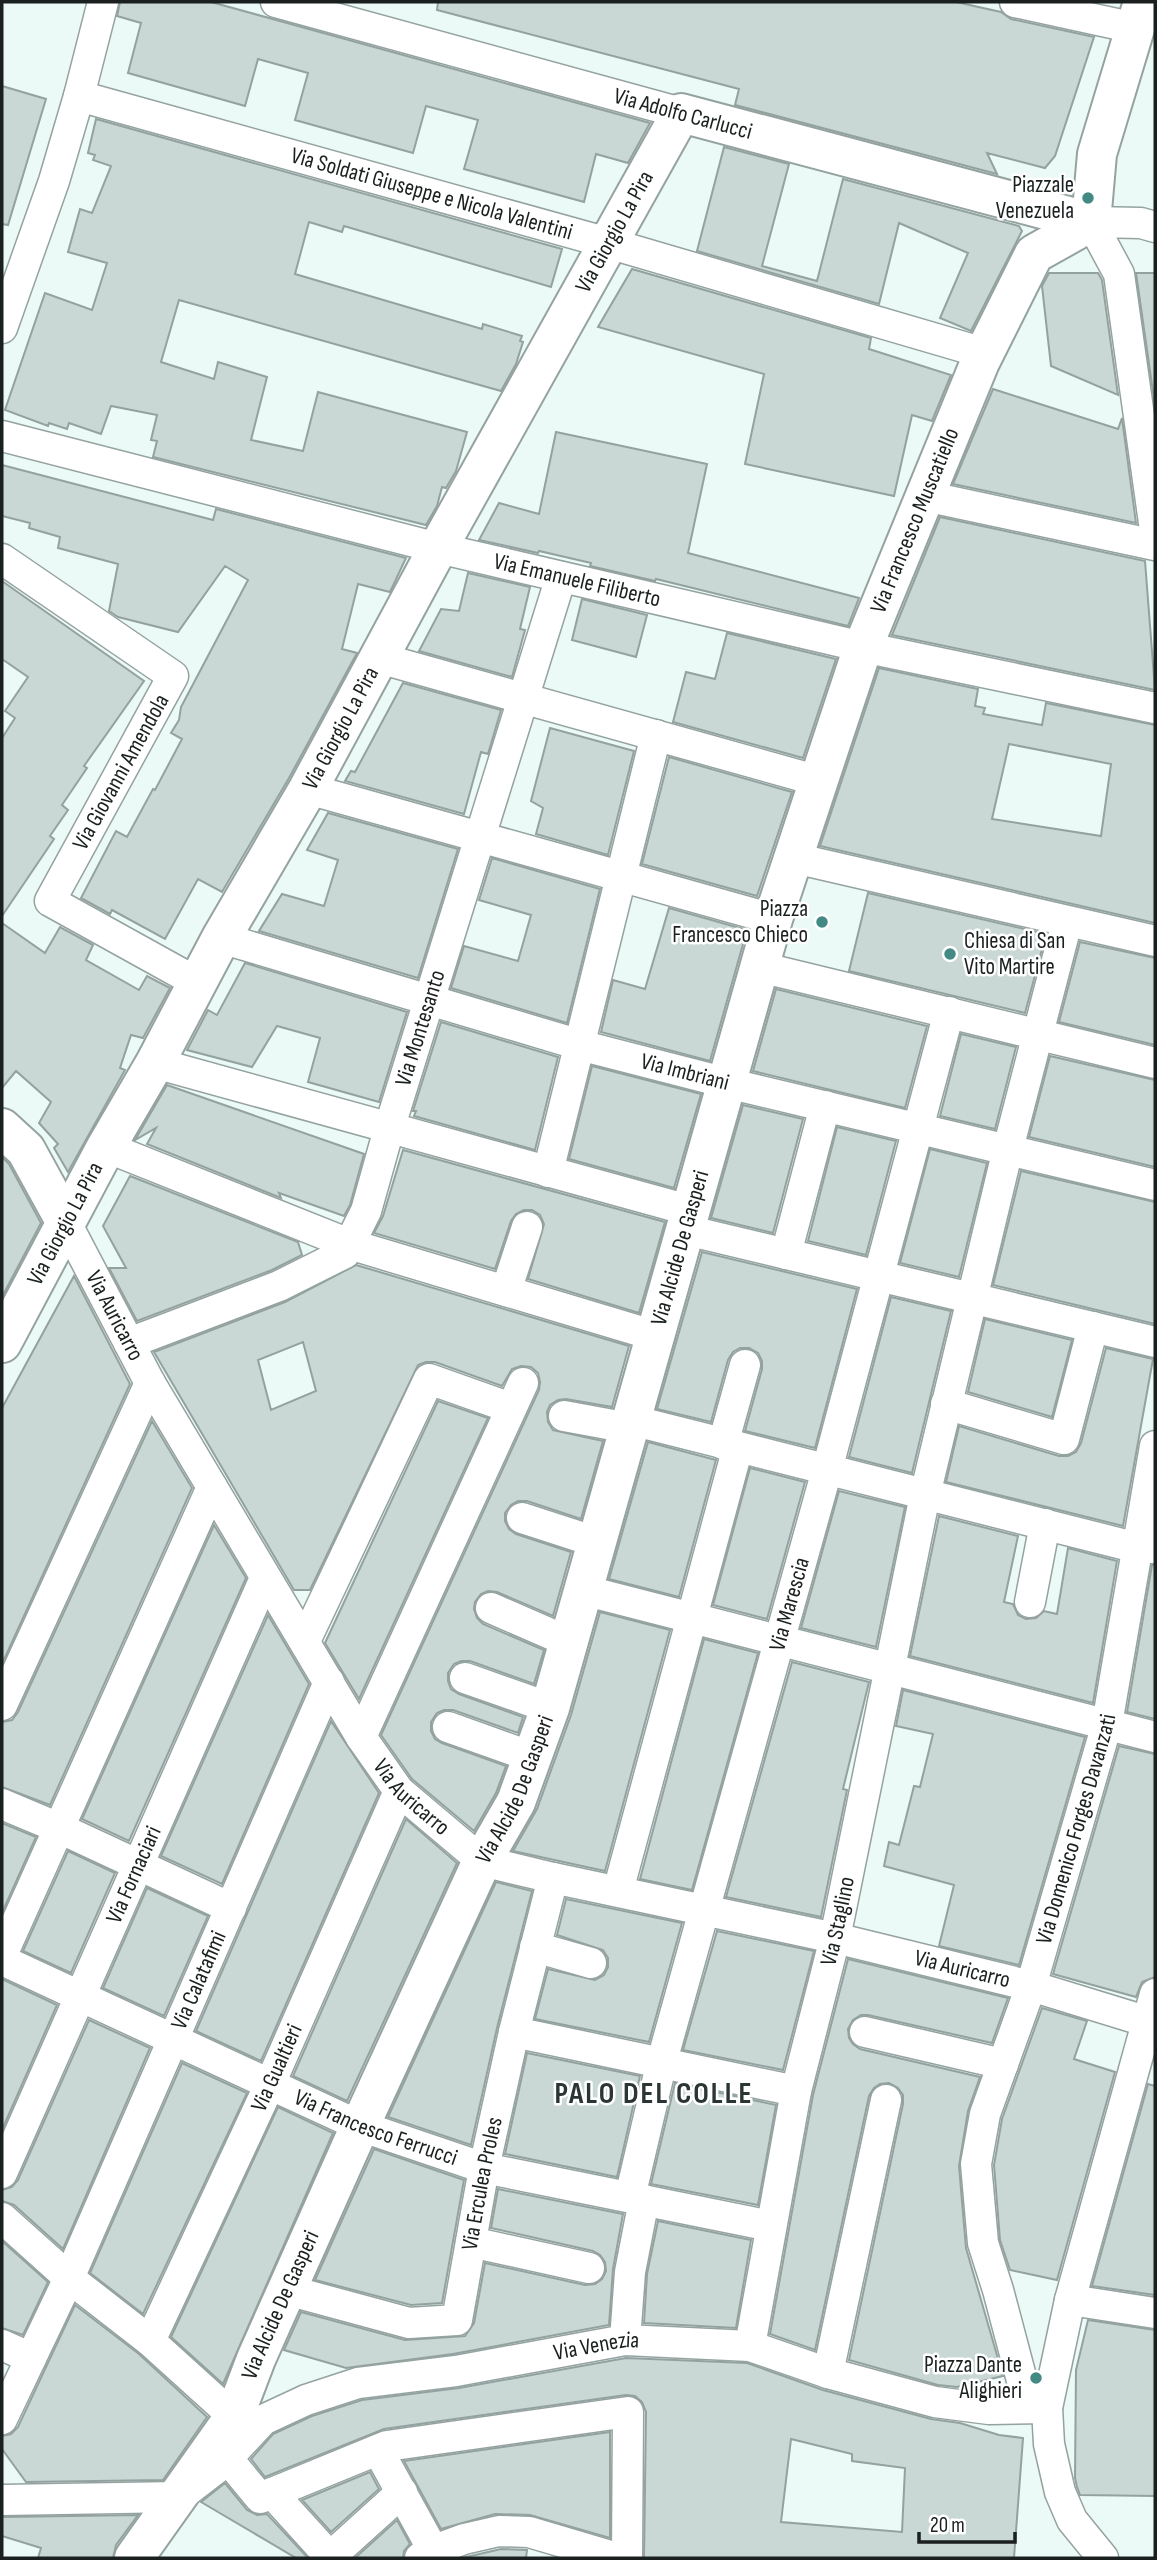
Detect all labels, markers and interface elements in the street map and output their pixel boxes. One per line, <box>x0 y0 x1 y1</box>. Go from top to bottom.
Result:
street label: Via Adolfo Carlucci <box>611 82 755 146</box>
street label: Via Soldati Giuseppe e Nicola Valentini <box>288 142 576 246</box>
street label: Via Giorgio La Pira <box>569 166 660 298</box>
place label: Piazzale Venezuela <box>996 171 1074 225</box>
marker: Piazzale Venezuela <box>1080 190 1096 206</box>
street label: Via Francesco Muscatiello <box>864 424 965 617</box>
street label: Via Emanuele Filiberto <box>491 547 663 613</box>
street label: Via Giorgio La Pira <box>296 662 385 794</box>
street label: Via Giovanni Amendola <box>67 689 175 855</box>
place label: Piazza Francesco Chieco <box>672 895 808 949</box>
marker: Piazza Francesco Chieco <box>814 914 830 930</box>
place label: Chiesa di San Vito Martire <box>964 927 1065 981</box>
marker: Chiesa di San Vito Martire <box>942 946 958 962</box>
street label: Via Montesanto <box>389 967 452 1090</box>
street label: Via Imbriani <box>638 1047 732 1097</box>
street label: Via Giorgio La Pira <box>21 1157 109 1290</box>
street label: Via Alcide De Gasperi <box>645 1167 715 1329</box>
street label: Via Auricarro <box>80 1266 150 1366</box>
street label: Via Marescia <box>763 1554 816 1654</box>
street label: Via Alcide De Gasperi <box>469 1712 560 1869</box>
street label: Via Domenico Forges Davanzati <box>1030 1712 1122 1947</box>
street label: Via Auricarro <box>367 1754 455 1842</box>
street label: Via Fornaciari <box>100 1822 168 1928</box>
street label: Via Staglino <box>814 1874 861 1969</box>
street label: Via Calatafimi <box>165 1927 233 2034</box>
street label: Via Auricarro <box>911 1944 1013 1994</box>
street label: Via Gualtieri <box>245 2020 309 2116</box>
district label: PALO DEL COLLE <box>555 2076 753 2112</box>
street label: Via Francesco Ferrucci <box>290 2083 461 2172</box>
street label: Via Erculea Proles <box>456 2115 509 2253</box>
street label: Via Alcide De Gasperi <box>235 2226 325 2384</box>
street label: Via Venezia <box>551 2326 640 2367</box>
place label: Piazza Dante Alighieri <box>924 2351 1022 2405</box>
marker: Piazza Dante Alighieri <box>1028 2370 1044 2386</box>
scale bar <box>919 2500 1015 2544</box>
text: 20 m <box>930 2513 965 2538</box>

